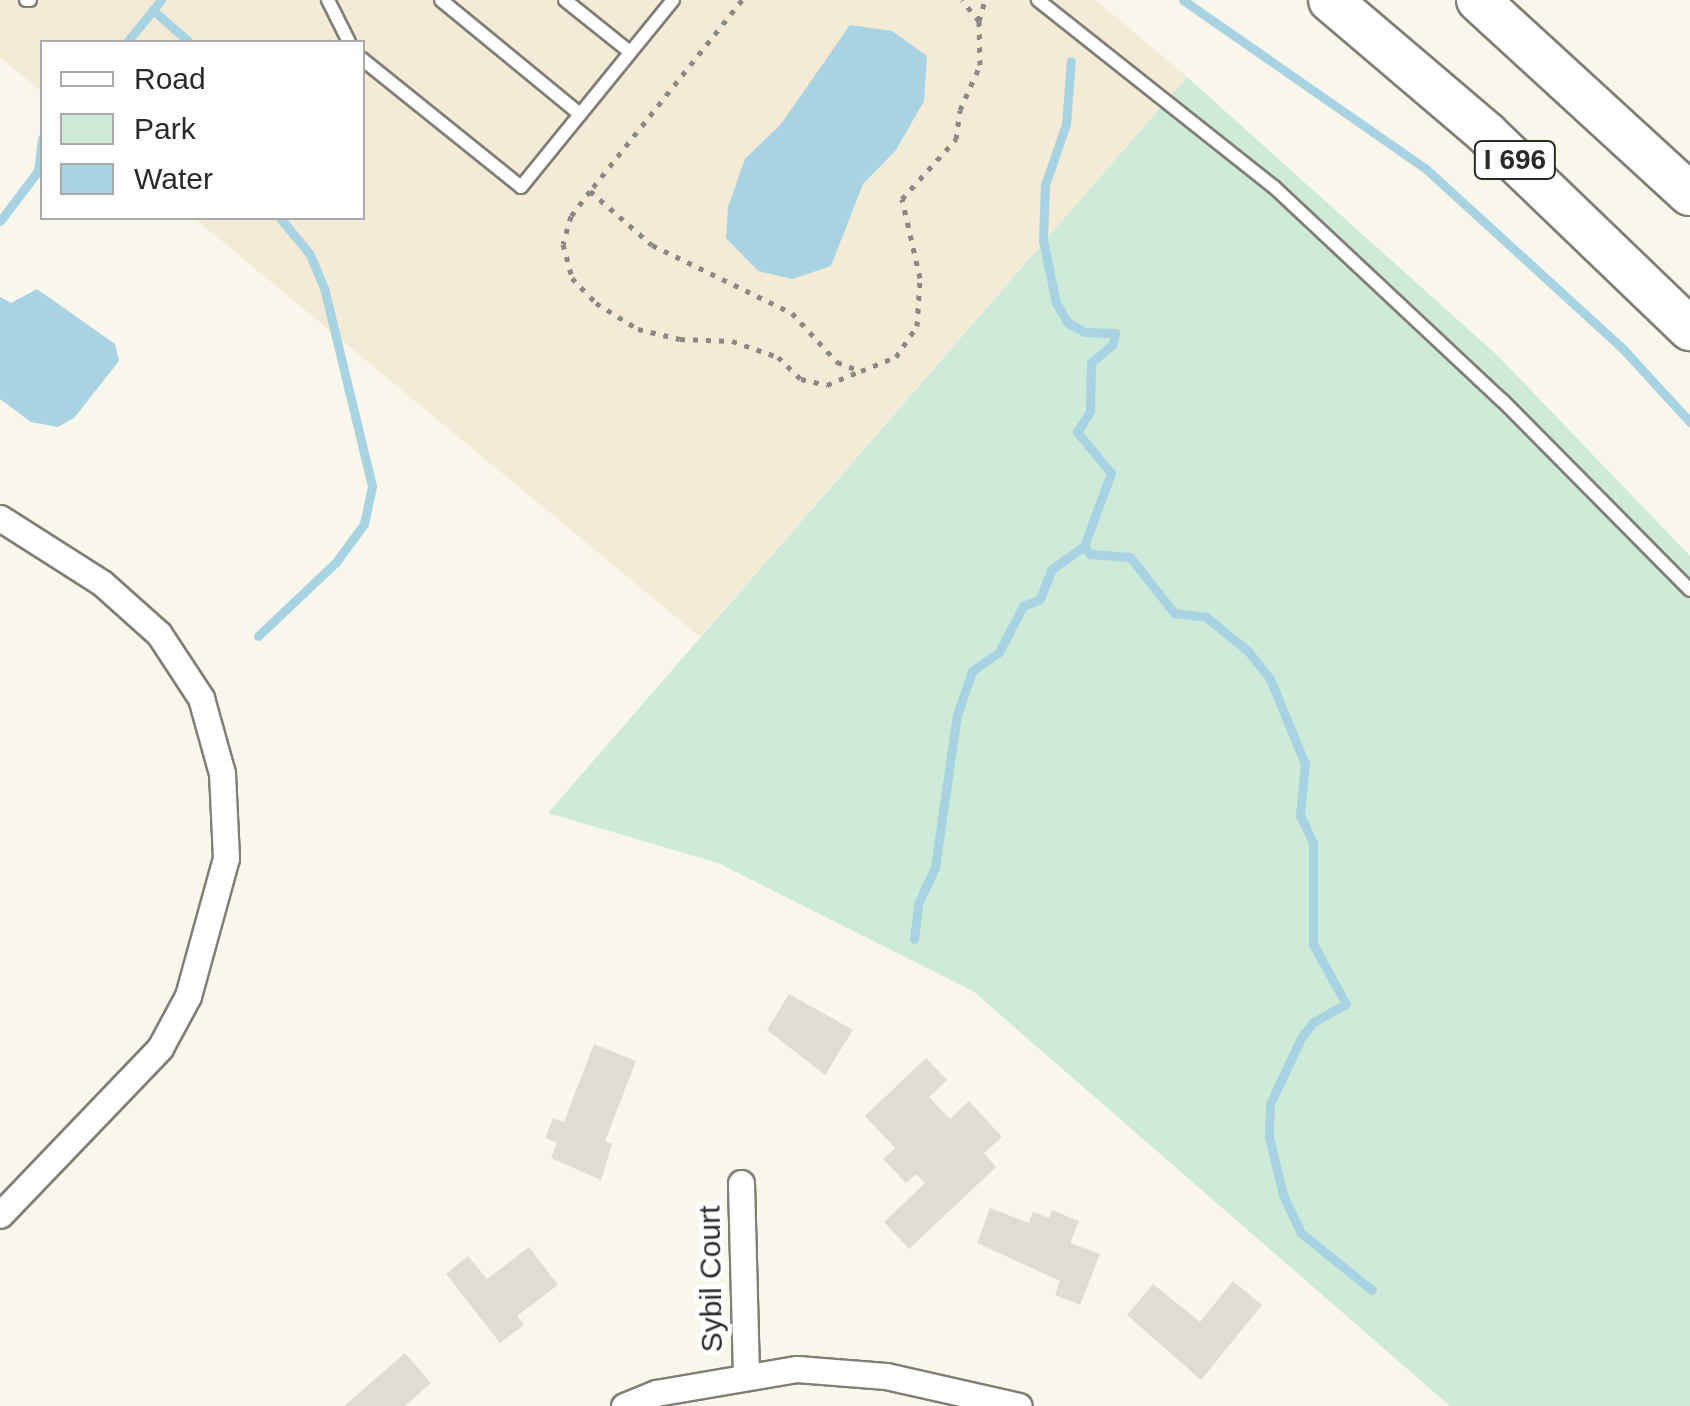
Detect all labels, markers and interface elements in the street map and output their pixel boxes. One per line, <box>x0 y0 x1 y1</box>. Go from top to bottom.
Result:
legend <box>40 40 365 220</box>
text: Road <box>134 62 206 95</box>
text: Park <box>134 112 196 145</box>
road number: I 696 <box>1472 137 1558 183</box>
text: Water <box>134 162 213 195</box>
street label: Sybil Court <box>692 1205 730 1353</box>

